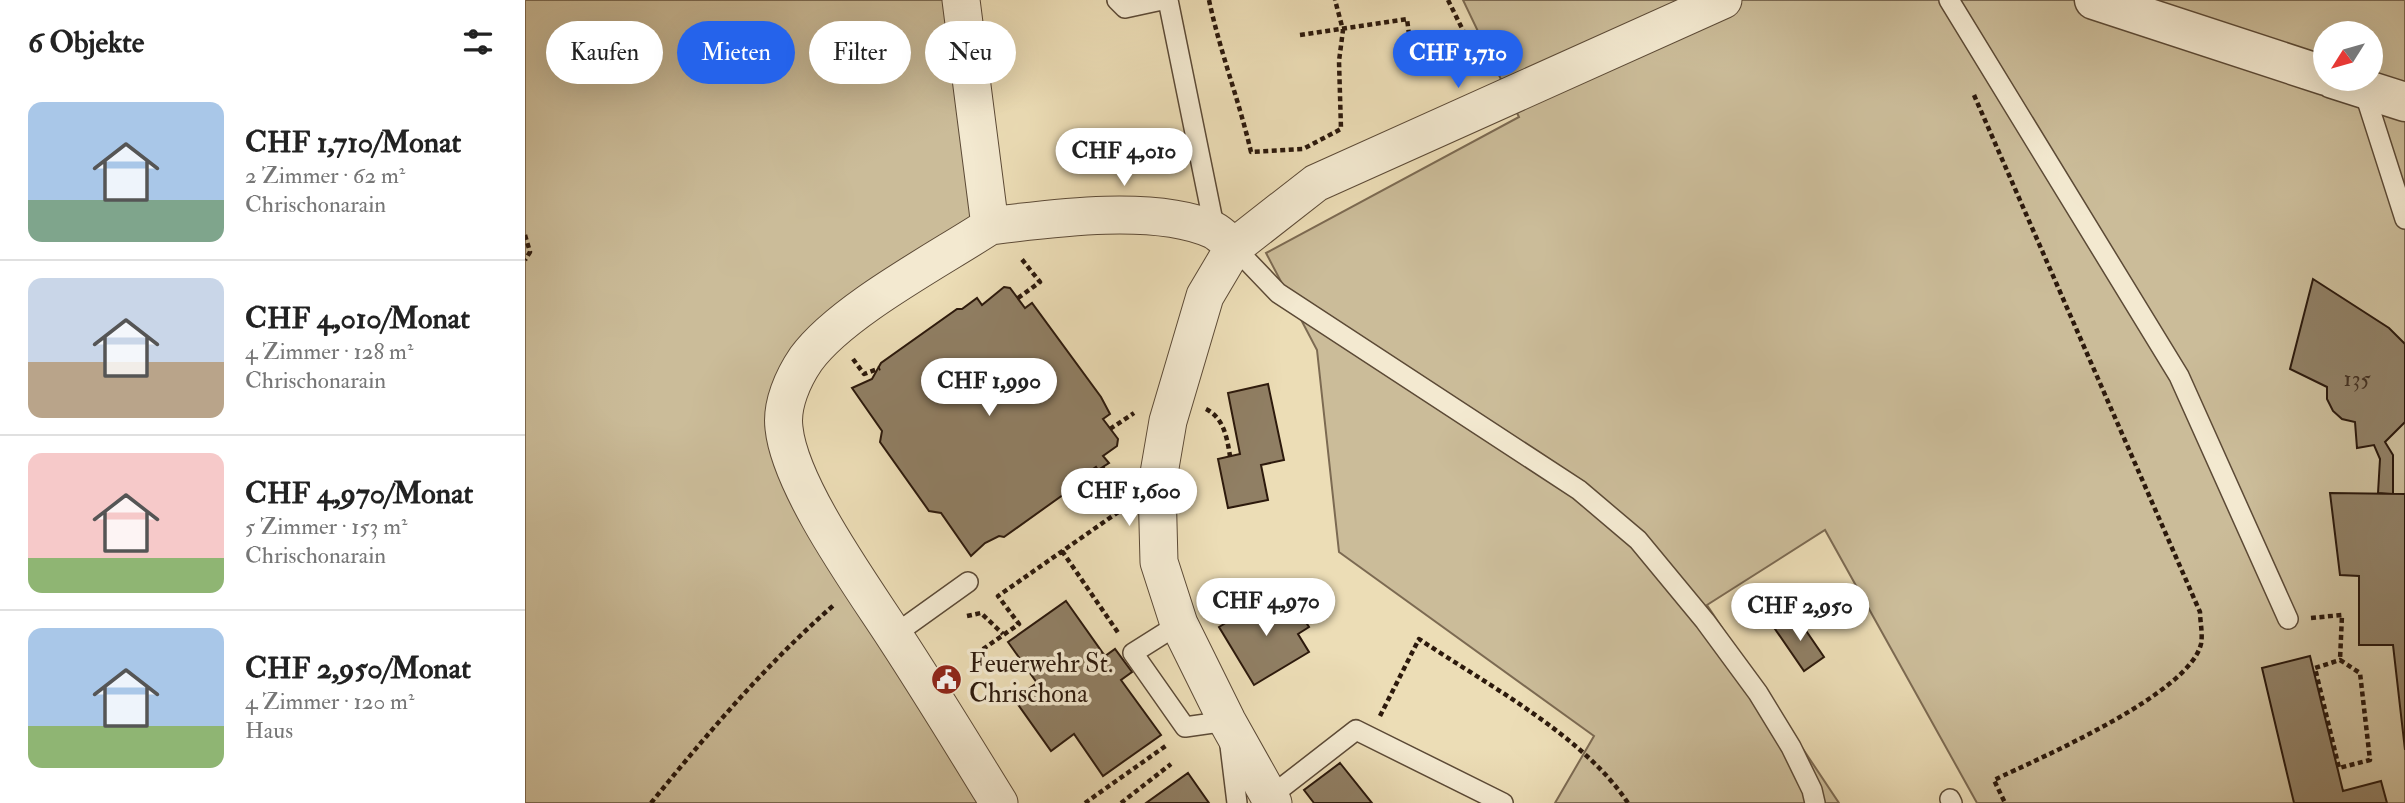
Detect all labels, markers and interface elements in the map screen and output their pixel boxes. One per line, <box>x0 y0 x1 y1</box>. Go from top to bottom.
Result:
chip: Kaufen <box>546 21 663 84</box>
chip: Mieten <box>677 21 795 84</box>
chip: Filter <box>809 21 911 84</box>
chip: Neu <box>925 21 1016 84</box>
north arrow <box>2313 21 2383 91</box>
map controls <box>2313 21 2383 91</box>
icon: filters <box>459 23 497 61</box>
text: 6 Objekte <box>28 24 144 61</box>
pin: CHF 1,710 <box>1378 31 1538 90</box>
text: CHF 1,710 <box>1409 38 1507 67</box>
text: CHF 1,710/Monat <box>245 124 461 161</box>
pin: CHF 4,010 <box>1044 128 1204 188</box>
icon: home <box>84 130 168 214</box>
text: CHF 4,010 <box>1072 136 1176 165</box>
text: 2 Zimmer · 62 m² <box>245 161 405 190</box>
text: Chrischonarain <box>245 190 386 219</box>
text: CHF 4,010/Monat <box>245 300 470 337</box>
icon: home <box>84 306 168 390</box>
text: 4 Zimmer · 128 m² <box>245 337 413 366</box>
pin: CHF 1,990 <box>909 358 1069 418</box>
house number: 135 <box>2343 364 2371 393</box>
text: Chrischonarain <box>245 366 386 395</box>
text: CHF 1,990 <box>937 366 1041 395</box>
pin: CHF 1,600 <box>1049 468 1209 528</box>
text: CHF 4,970/Monat <box>245 475 473 512</box>
text: CHF 1,600 <box>1077 476 1181 505</box>
icon: home <box>84 481 168 565</box>
text: 5 Zimmer · 153 m² <box>245 512 408 541</box>
text: Chrischonarain <box>245 541 386 570</box>
pin: CHF 4,970 <box>1186 578 1346 638</box>
pin: CHF 2,950 <box>1720 584 1880 643</box>
text: CHF 4,970 <box>1212 586 1320 615</box>
text: CHF 2,950 <box>1747 591 1853 620</box>
place label: Feuerwehr St. Chrischona <box>969 648 1113 710</box>
text: CHF 2,950/Monat <box>245 650 471 687</box>
icon: home <box>84 656 168 740</box>
public building icon: Feuerwehr St. Chrischona <box>929 662 963 696</box>
text: 4 Zimmer · 120 m² <box>245 687 414 716</box>
text: Haus <box>245 716 293 745</box>

